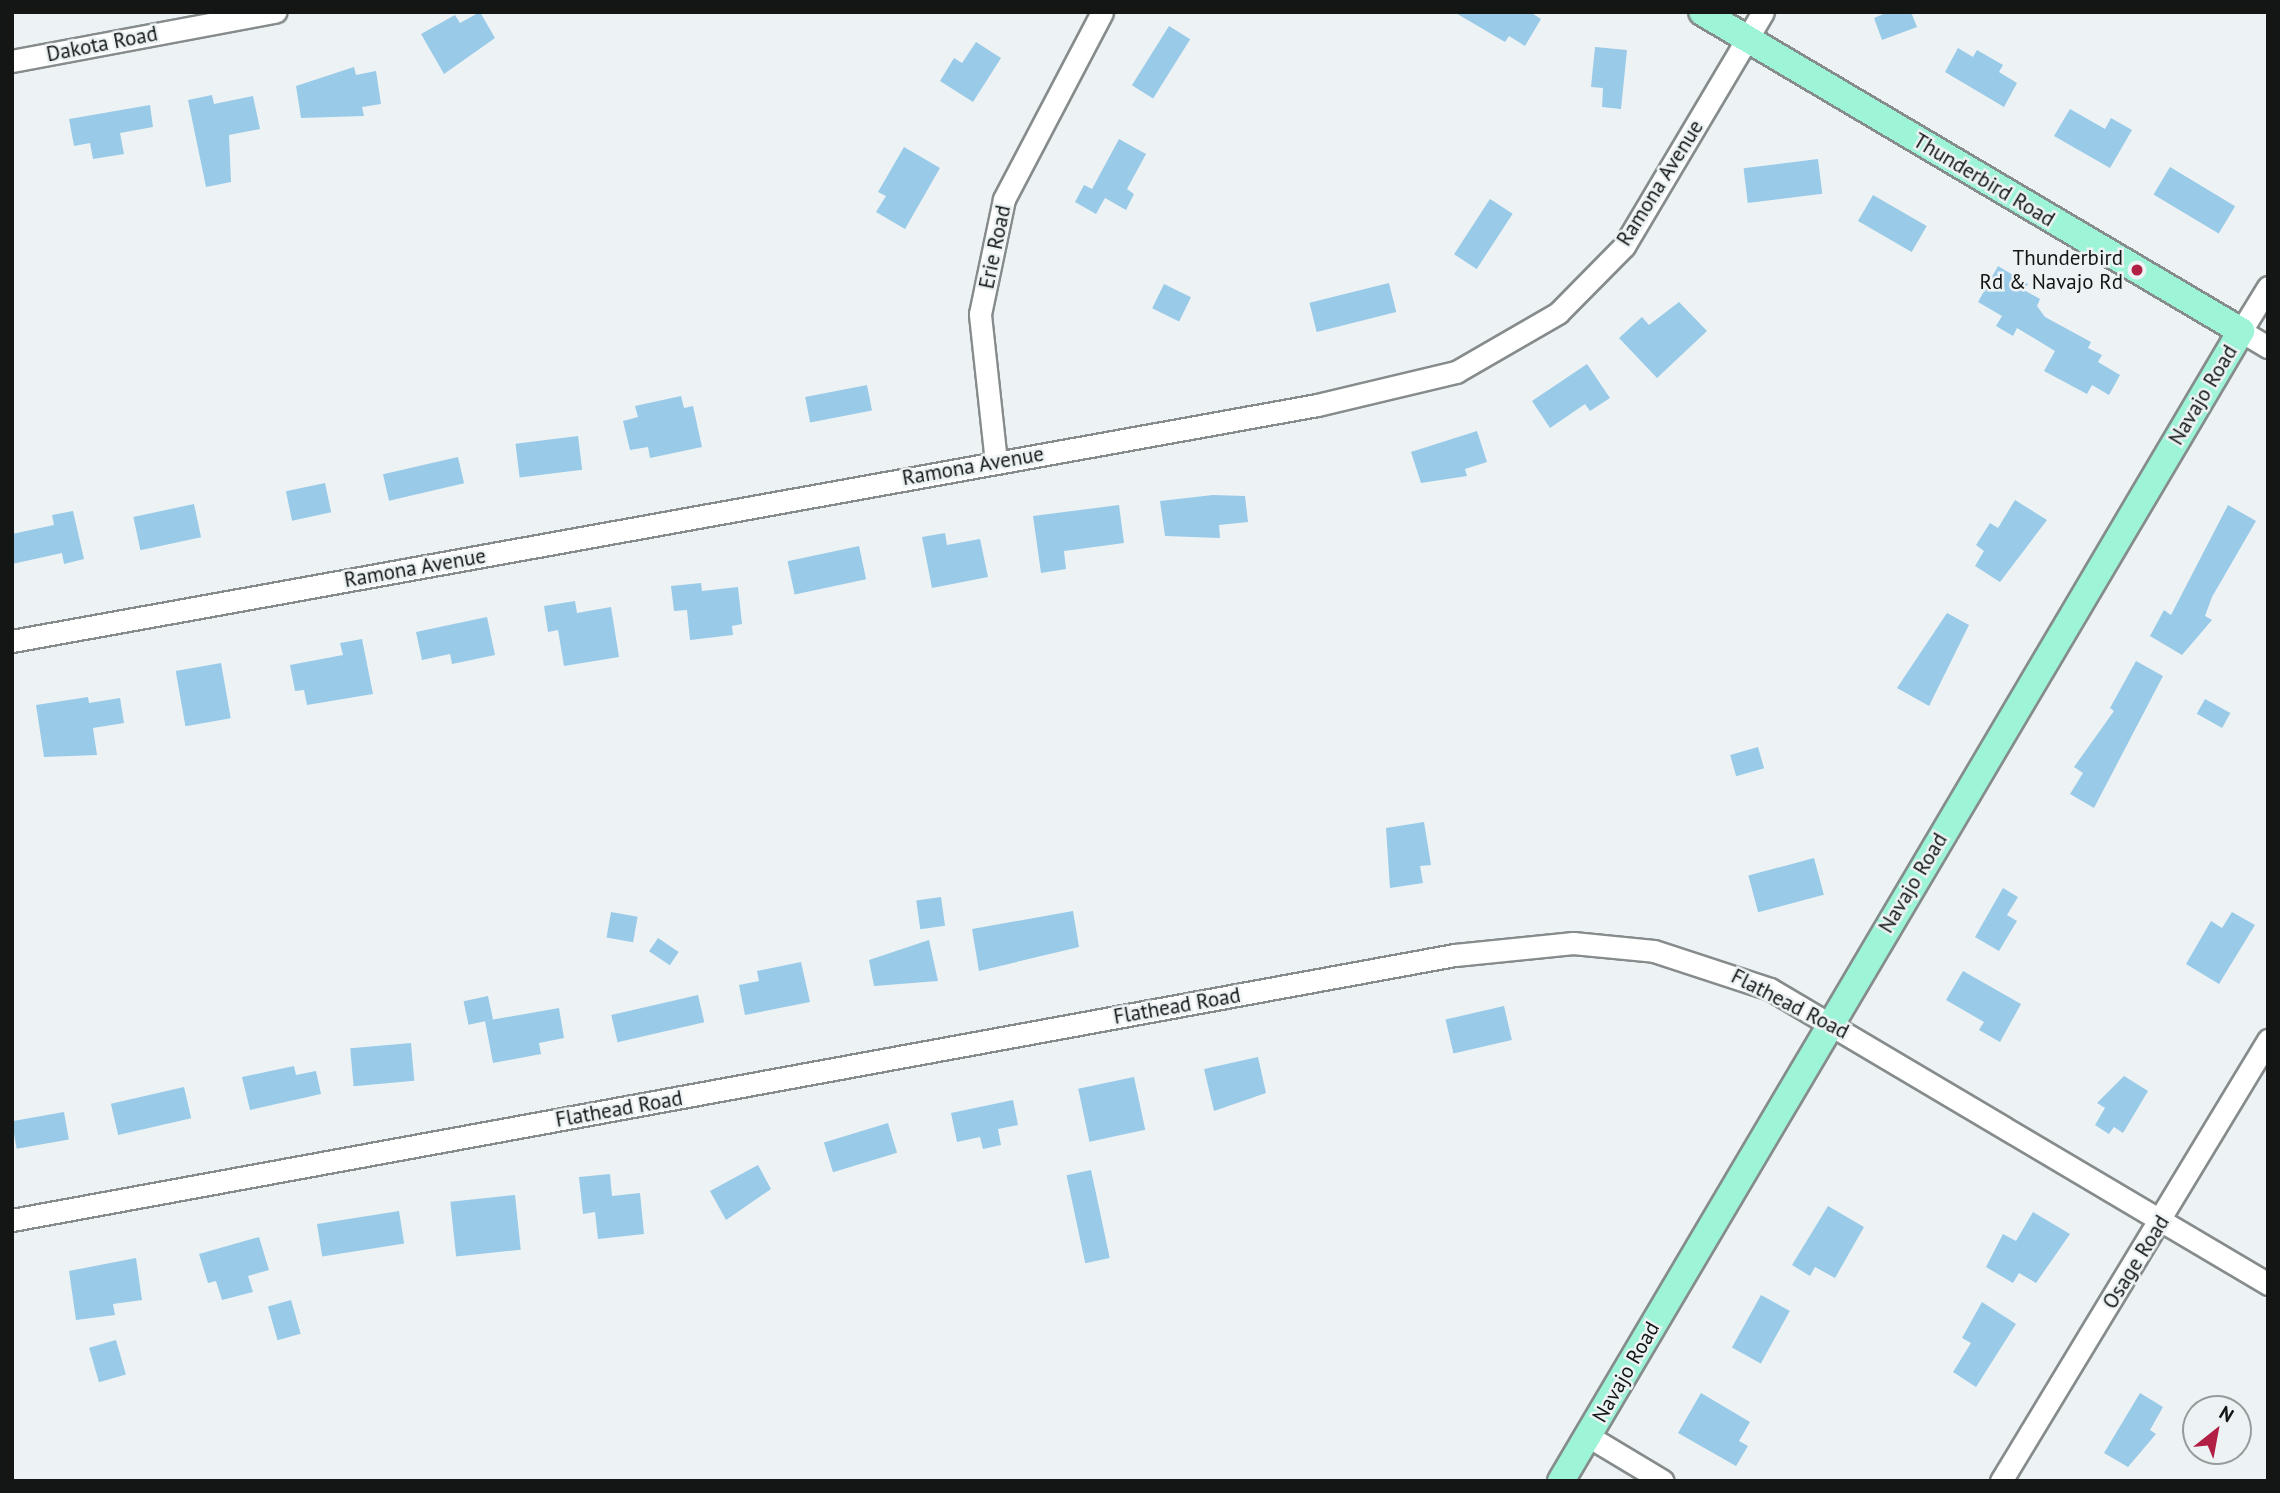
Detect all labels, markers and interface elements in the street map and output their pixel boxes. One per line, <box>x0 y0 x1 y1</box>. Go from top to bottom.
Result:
street label: Dakota Road <box>44 21 160 67</box>
street label: Ramona Avenue <box>1611 115 1709 251</box>
street label: Thunderbird Road <box>1909 128 2059 232</box>
street label: Erie Road <box>974 203 1016 291</box>
place label: Thunderbird Rd & Navajo Rd <box>1980 245 2123 295</box>
marker: Thunderbird Rd & Navajo Rd <box>2129 262 2145 278</box>
street label: Navajo Road <box>2163 341 2243 449</box>
street label: Ramona Avenue <box>900 441 1046 491</box>
street label: Ramona Avenue <box>342 543 488 593</box>
street label: Navajo Road <box>1873 829 1953 937</box>
street label: Flathead Road <box>1727 964 1853 1044</box>
street label: Flathead Road <box>1112 982 1242 1030</box>
street label: Flathead Road <box>554 1085 684 1133</box>
street label: Osage Road <box>2097 1211 2175 1313</box>
street label: Navajo Road <box>1587 1317 1665 1427</box>
north arrow <box>2182 1395 2252 1465</box>
text: N <box>2215 1400 2238 1427</box>

